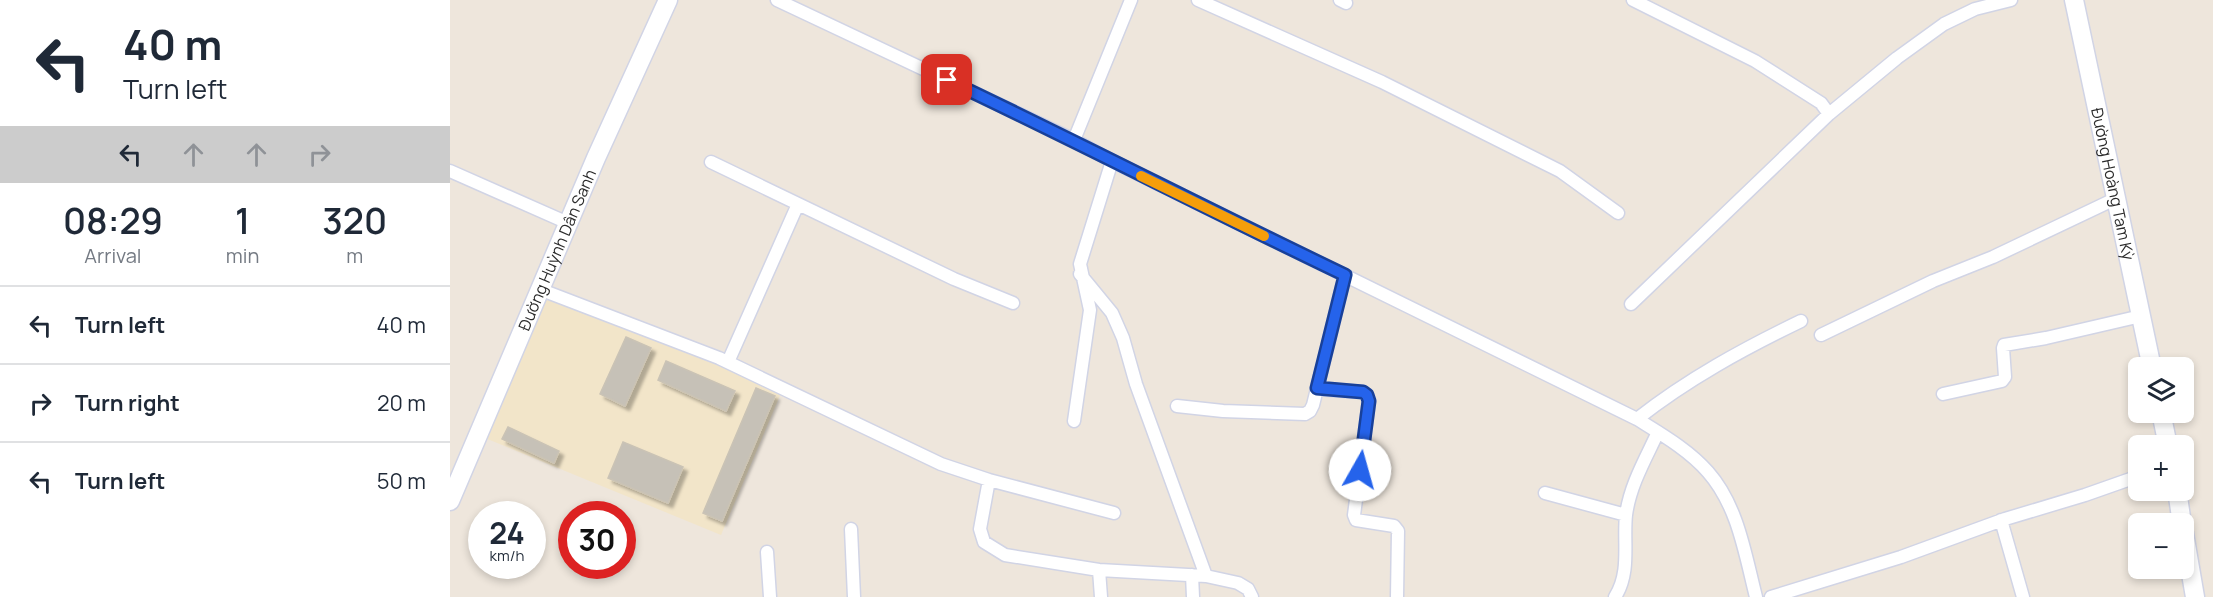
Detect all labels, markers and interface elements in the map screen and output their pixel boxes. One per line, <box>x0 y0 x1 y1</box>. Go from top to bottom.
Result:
text: 40 m <box>123 15 222 73</box>
icon: left <box>24 24 102 102</box>
pin <box>921 54 972 105</box>
icon: arrive <box>930 63 963 96</box>
text: Turn left <box>123 70 227 107</box>
street label: Đường Hoàng Tam Kỳ <box>2086 106 2140 263</box>
icon: left <box>114 138 147 171</box>
icon: ahead <box>177 138 210 171</box>
icon: ahead <box>240 138 273 171</box>
icon: right <box>303 138 336 171</box>
street label: Đường Huỳnh Dân Sanh <box>513 166 601 334</box>
text: 08:29 <box>63 196 163 245</box>
text: 1 <box>235 196 250 245</box>
text: 320 <box>322 196 387 245</box>
text: Arrival <box>84 242 141 269</box>
text: min <box>226 242 259 269</box>
text: m <box>346 242 363 269</box>
icon: left <box>24 309 57 342</box>
text: Turn left <box>75 310 165 340</box>
text: 40 m <box>377 310 426 340</box>
map controls <box>2128 357 2194 579</box>
button: layers <box>2128 357 2194 423</box>
icon: right <box>24 387 57 420</box>
text: Turn right <box>75 388 180 418</box>
text: 20 m <box>377 388 426 418</box>
button: + <box>2128 435 2194 501</box>
position arrow <box>1328 438 1392 502</box>
icon: left <box>24 465 57 498</box>
text: Turn left <box>75 466 165 496</box>
text: 50 m <box>377 466 426 496</box>
speed limit sign: 30 <box>558 501 636 579</box>
text: 24 <box>489 512 525 553</box>
button: − <box>2128 513 2194 579</box>
text: km/h <box>490 545 524 566</box>

